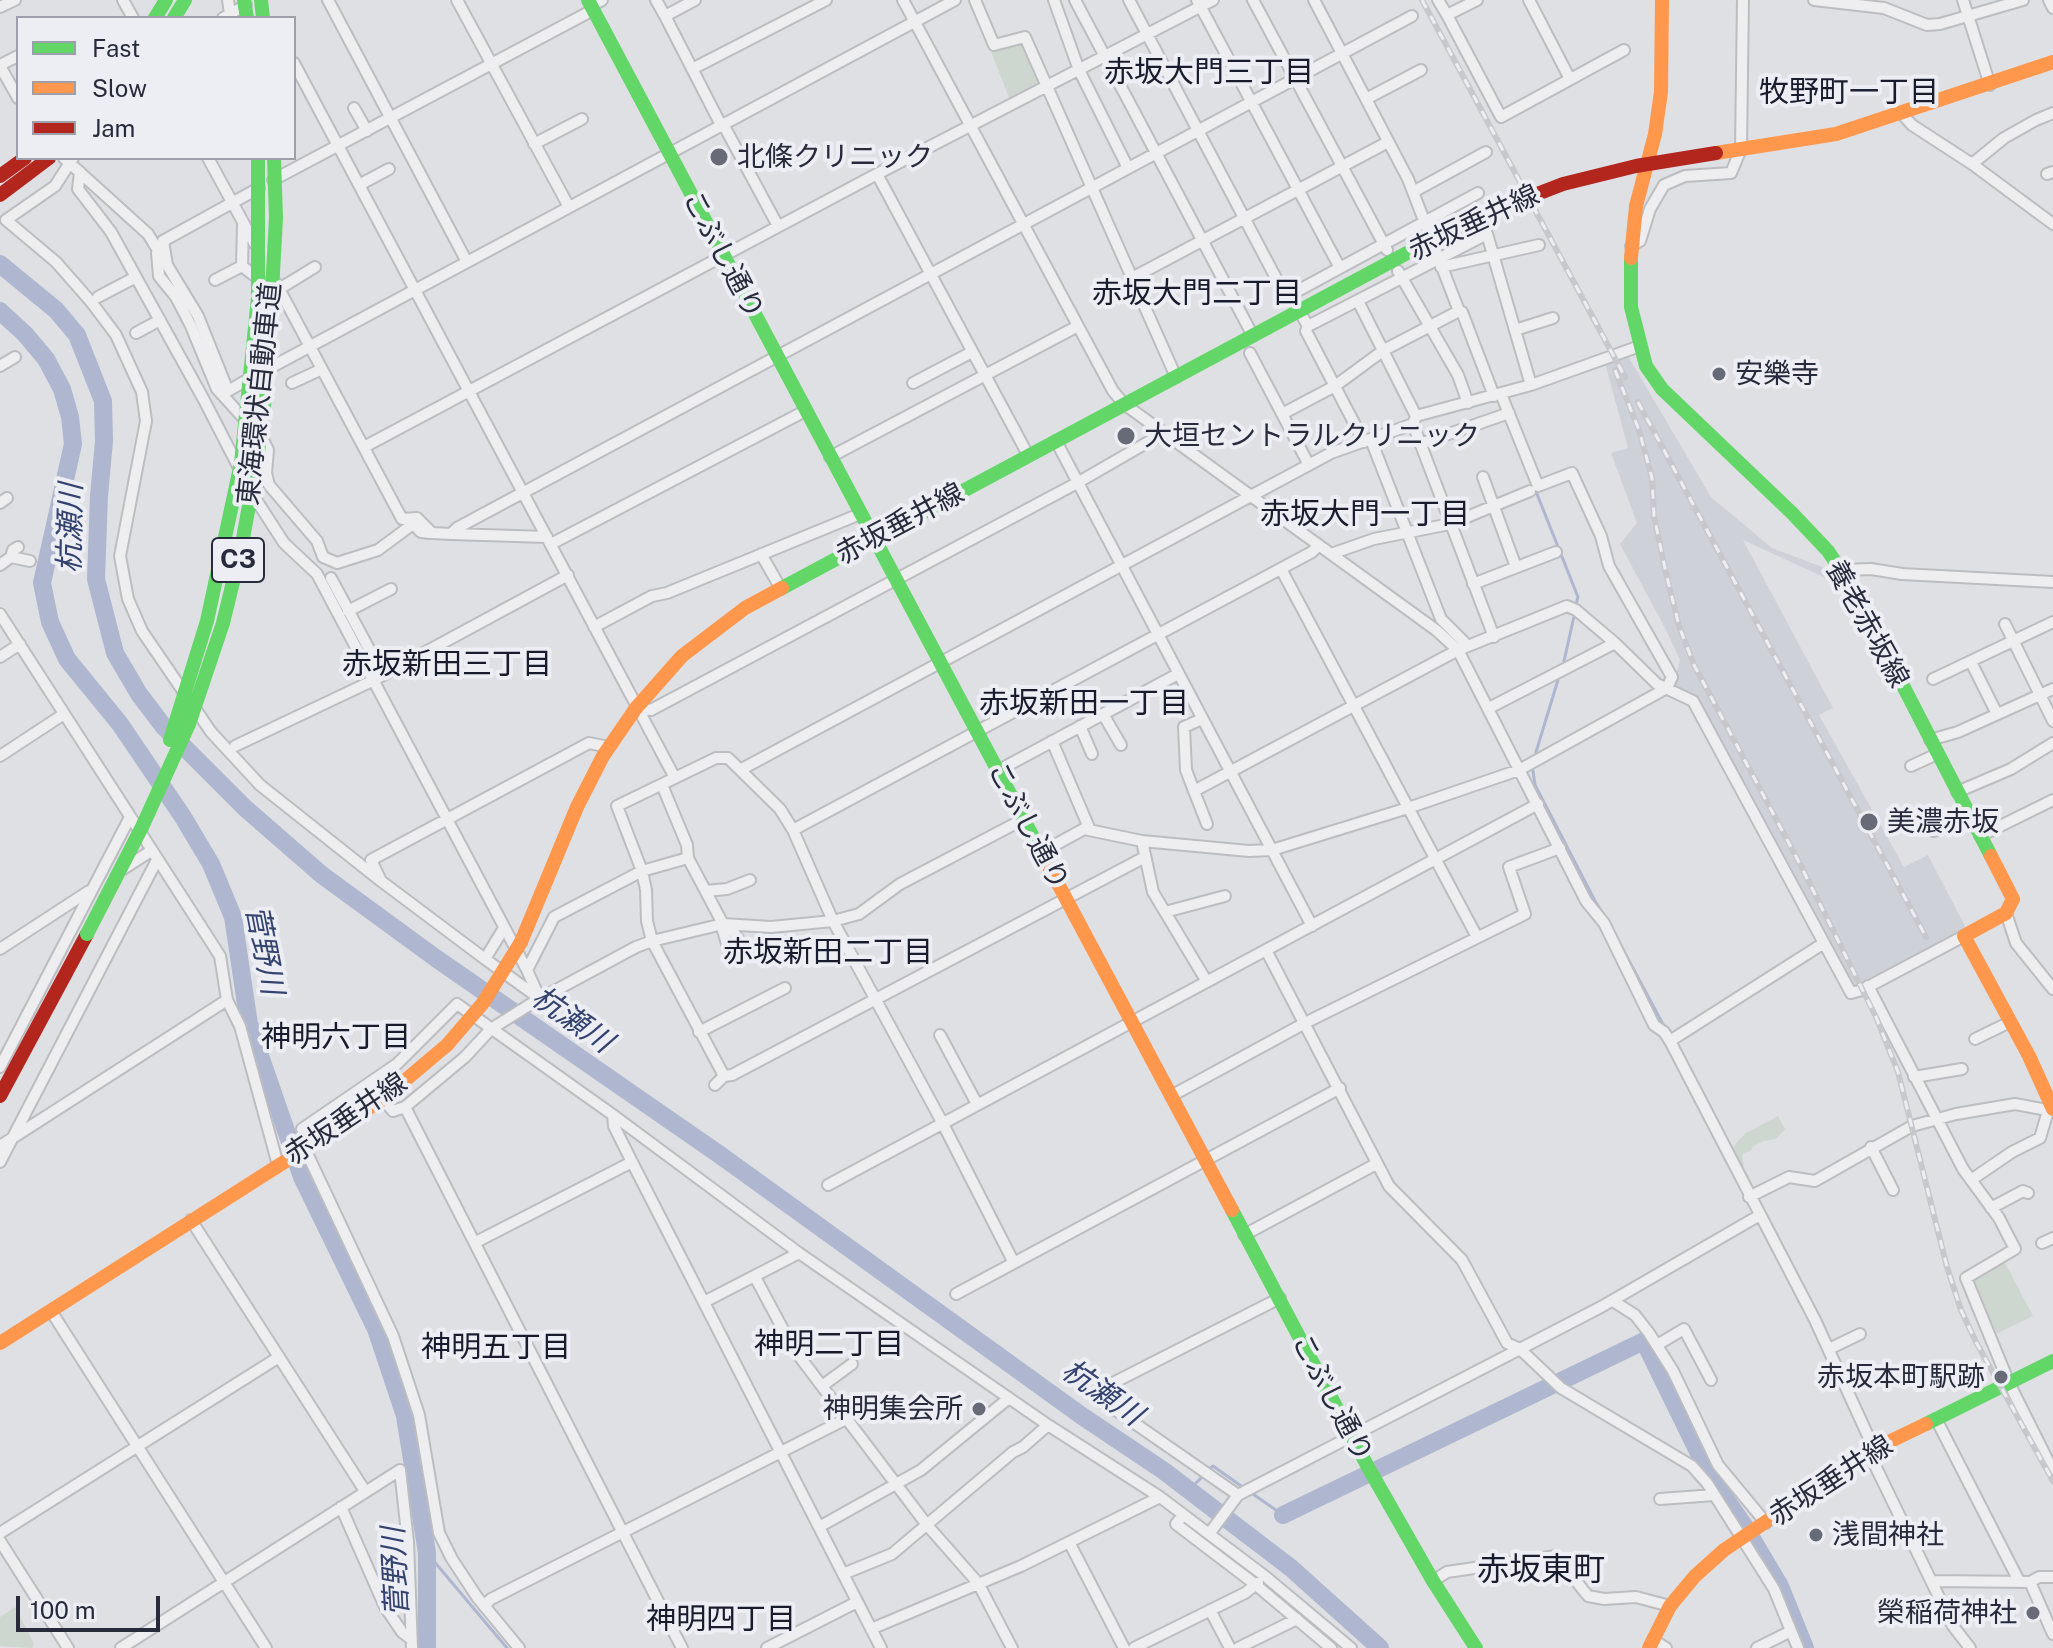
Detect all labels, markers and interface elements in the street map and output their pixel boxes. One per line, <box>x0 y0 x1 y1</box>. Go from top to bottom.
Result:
legend <box>16 16 296 160</box>
text: Fast <box>92 34 140 62</box>
district label: 赤坂大門三丁目 <box>1104 55 1314 91</box>
text: Slow <box>92 74 147 102</box>
district label: 牧野町一丁目 <box>1759 75 1939 111</box>
text: Jam <box>92 114 135 142</box>
place label: 北條クリニック <box>737 140 933 174</box>
marker: 北條クリニック <box>708 146 730 168</box>
street label: 赤坂垂井線 <box>1403 178 1545 268</box>
street label: こぶし通り <box>675 185 771 325</box>
district label: 赤坂大門二丁目 <box>1092 276 1302 312</box>
street label: 東海環状自動車道 <box>232 281 288 507</box>
place label: 安樂寺 <box>1735 357 1819 391</box>
marker: 安樂寺 <box>1710 365 1728 383</box>
place label: 大垣セントラルクリニック <box>1144 419 1480 453</box>
marker: 大垣セントラルクリニック <box>1115 425 1137 447</box>
street label: 赤坂垂井線 <box>830 476 970 572</box>
water label: 杭瀬川 <box>52 483 90 573</box>
district label: 赤坂大門一丁目 <box>1260 497 1470 533</box>
road number: C3 <box>212 538 264 582</box>
street label: 養老赤坂線 <box>1818 555 1916 693</box>
district label: 赤坂新田三丁目 <box>342 647 552 683</box>
district label: 赤坂新田一丁目 <box>979 686 1189 722</box>
street label: こぶし通り <box>980 756 1076 896</box>
place label: 美濃赤坂 <box>1887 805 1999 839</box>
marker: 美濃赤坂 <box>1858 811 1880 833</box>
water label: 菅野川 <box>238 902 290 998</box>
district label: 赤坂新田二丁目 <box>723 935 933 971</box>
water label: 杭瀬川 <box>525 979 619 1061</box>
district label: 神明六丁目 <box>261 1020 411 1056</box>
street label: 赤坂垂井線 <box>279 1066 413 1172</box>
district label: 神明二丁目 <box>754 1327 904 1363</box>
street label: こぶし通り <box>1284 1328 1380 1468</box>
district label: 神明五丁目 <box>421 1330 571 1366</box>
water label: 杭瀬川 <box>1055 1352 1149 1434</box>
place label: 赤坂本町駅跡 <box>1817 1360 1985 1394</box>
marker: 赤坂本町駅跡 <box>1992 1368 2010 1386</box>
place label: 神明集会所 <box>823 1392 963 1426</box>
marker: 神明集会所 <box>970 1400 988 1418</box>
street label: 赤坂垂井線 <box>1763 1429 1899 1533</box>
place label: 浅間神社 <box>1832 1518 1944 1552</box>
water label: 菅野川 <box>376 1526 416 1618</box>
marker: 浅間神社 <box>1807 1526 1825 1544</box>
district label: 赤坂東町 <box>1477 1551 1605 1589</box>
scale bar <box>20 1580 164 1630</box>
text: 100 m <box>30 1596 96 1624</box>
place label: 榮稲荷神社 <box>1877 1596 2017 1630</box>
district label: 神明四丁目 <box>646 1602 796 1638</box>
marker: 榮稲荷神社 <box>2024 1604 2042 1622</box>

